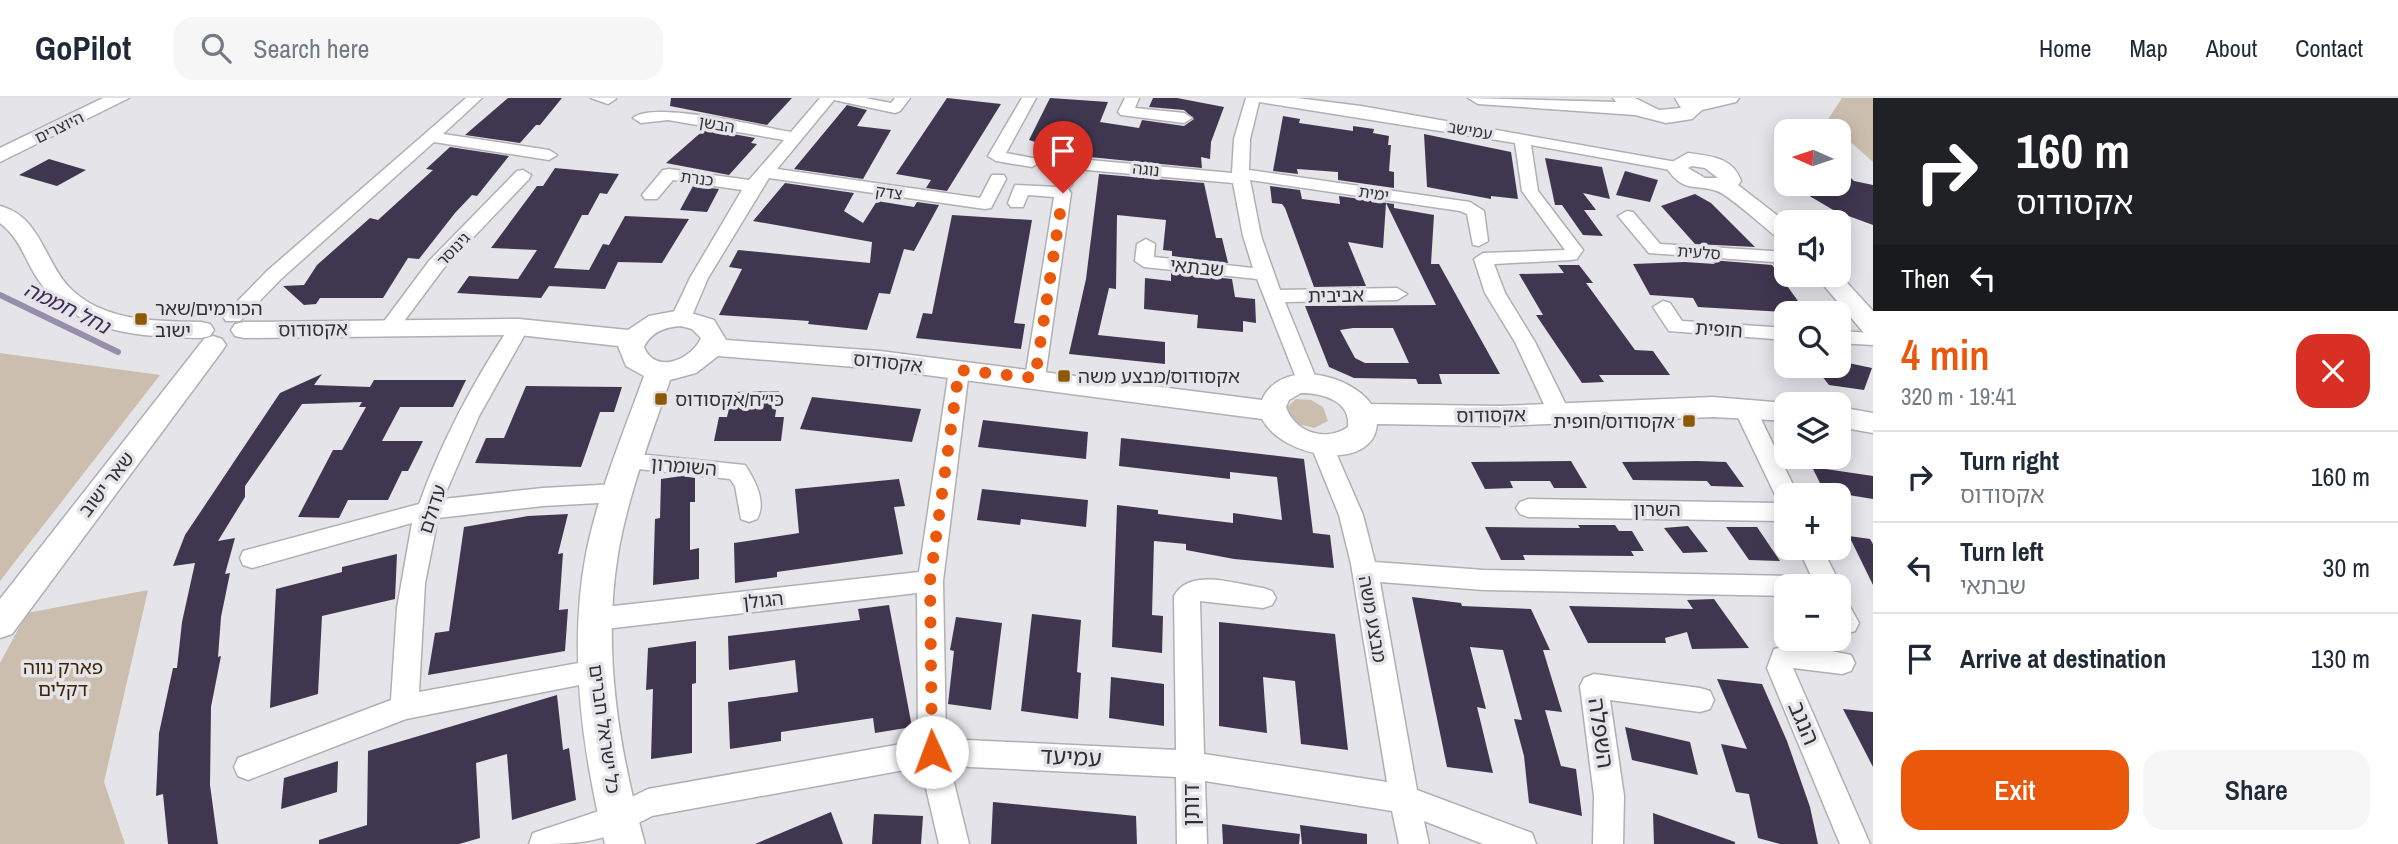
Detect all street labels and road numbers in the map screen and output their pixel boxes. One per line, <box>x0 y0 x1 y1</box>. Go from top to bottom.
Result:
street label: היוצרים <box>31 106 87 148</box>
street label: הבשן <box>697 110 737 138</box>
street label: עמישב <box>1446 115 1494 145</box>
street label: נוגה <box>1131 157 1161 181</box>
street label: כנרת <box>679 165 715 191</box>
street label: צדק <box>874 179 904 205</box>
street label: ימית <box>1357 180 1391 206</box>
street label: גינוסר <box>431 227 475 271</box>
street label: סלעית <box>1677 240 1721 264</box>
street label: שבתאי <box>1169 251 1225 283</box>
street label: אביבית <box>1308 282 1364 308</box>
street label: חופית <box>1694 314 1744 344</box>
street label: אקסודוס <box>278 315 348 343</box>
street label: אקסודוס <box>852 345 924 379</box>
street label: אקסודוס <box>1456 401 1526 429</box>
street label: שאר ישוב <box>72 446 140 522</box>
street label: השומרון <box>650 450 718 482</box>
street label: עדולם <box>412 481 452 537</box>
street label: השרון <box>1633 496 1681 522</box>
street label: מבצע משה <box>1353 573 1393 665</box>
street label: הגולן <box>741 585 785 615</box>
street label: כל ישראל חברים <box>583 663 627 795</box>
street label: השפלה <box>1581 696 1622 770</box>
street label: הנגב <box>1781 696 1828 750</box>
street label: עמיעד <box>1039 739 1103 774</box>
street label: דותן <box>1175 784 1206 826</box>

